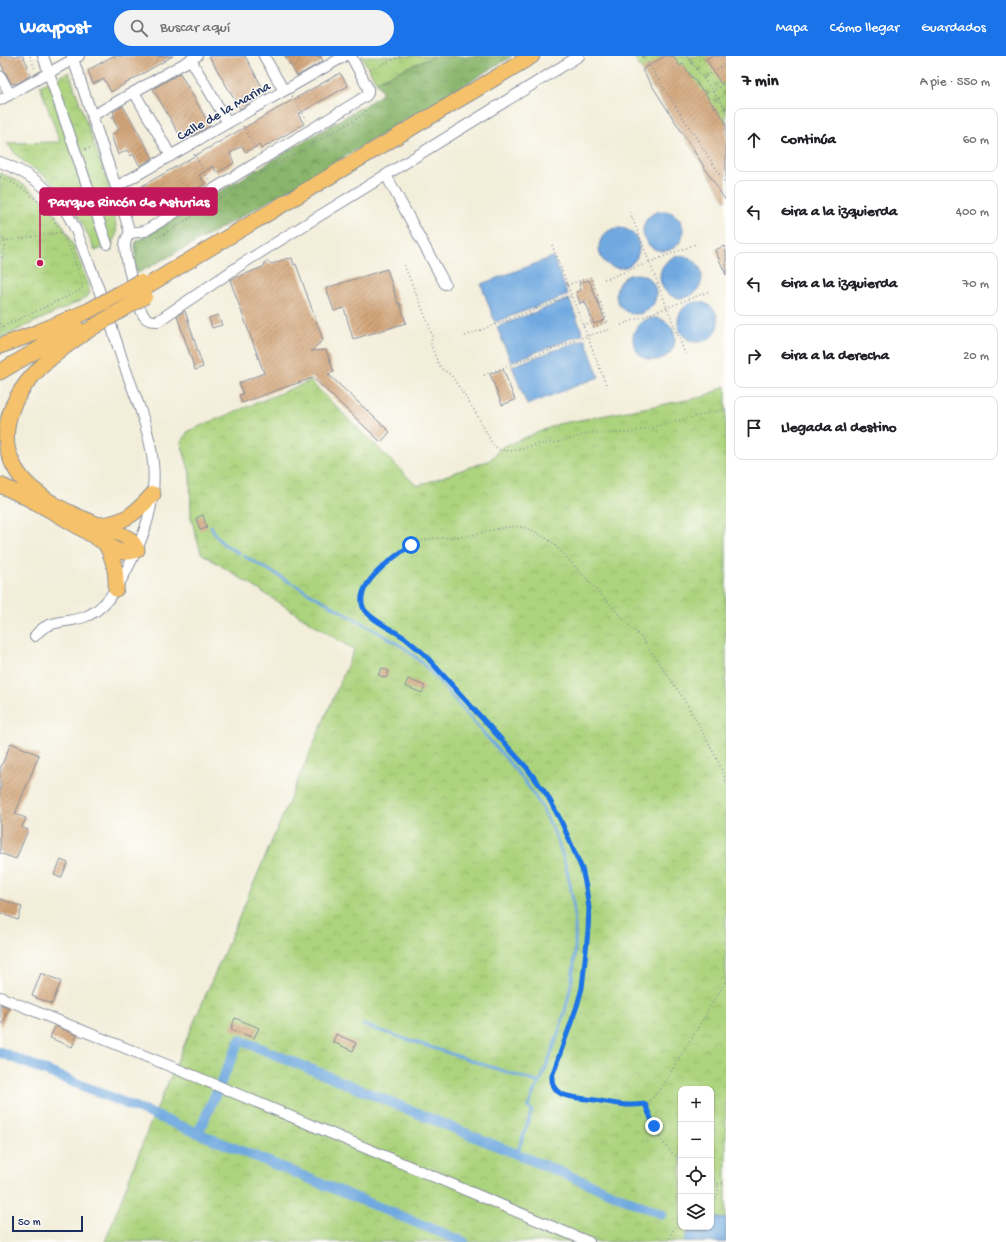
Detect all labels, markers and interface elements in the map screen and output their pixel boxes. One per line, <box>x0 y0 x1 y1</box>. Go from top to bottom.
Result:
search box <box>114 10 394 46</box>
text: Waypost <box>20 17 90 40</box>
icon: search <box>128 17 150 39</box>
text: Buscar aquí <box>160 19 230 37</box>
text: Mapa <box>776 20 808 37</box>
text: Cómo llegar <box>830 20 899 37</box>
text: Guardados <box>921 20 986 37</box>
text: 7 min <box>742 72 779 92</box>
text: A pie · 550 m <box>920 75 990 90</box>
street label: Calle de la Marina <box>175 78 275 146</box>
icon: ahead <box>743 129 765 151</box>
text: Continúa <box>781 131 836 149</box>
text: 60 m <box>963 133 989 148</box>
callout: Parque Rincón de Asturias <box>40 188 217 215</box>
text: Parque Rincón de Asturias <box>47 194 211 212</box>
icon: left <box>743 201 765 223</box>
text: Gira a la izquierda <box>781 203 897 221</box>
text: 400 m <box>956 205 989 220</box>
icon: left <box>743 273 765 295</box>
text: Gira a la izquierda <box>781 275 897 293</box>
text: 70 m <box>963 277 989 292</box>
icon: right <box>743 345 765 367</box>
text: Gira a la derecha <box>781 347 889 365</box>
text: 20 m <box>963 349 989 364</box>
icon: arrive <box>743 417 765 439</box>
text: Llegada al destino <box>781 419 897 437</box>
route start <box>402 536 420 554</box>
map controls <box>678 1086 714 1230</box>
button: + <box>678 1086 714 1122</box>
route end <box>645 1117 663 1135</box>
button: − <box>678 1122 714 1158</box>
button: locate <box>678 1158 714 1194</box>
button: layers <box>678 1194 714 1230</box>
scale bar <box>12 1214 83 1233</box>
text: 50 m <box>18 1217 40 1229</box>

